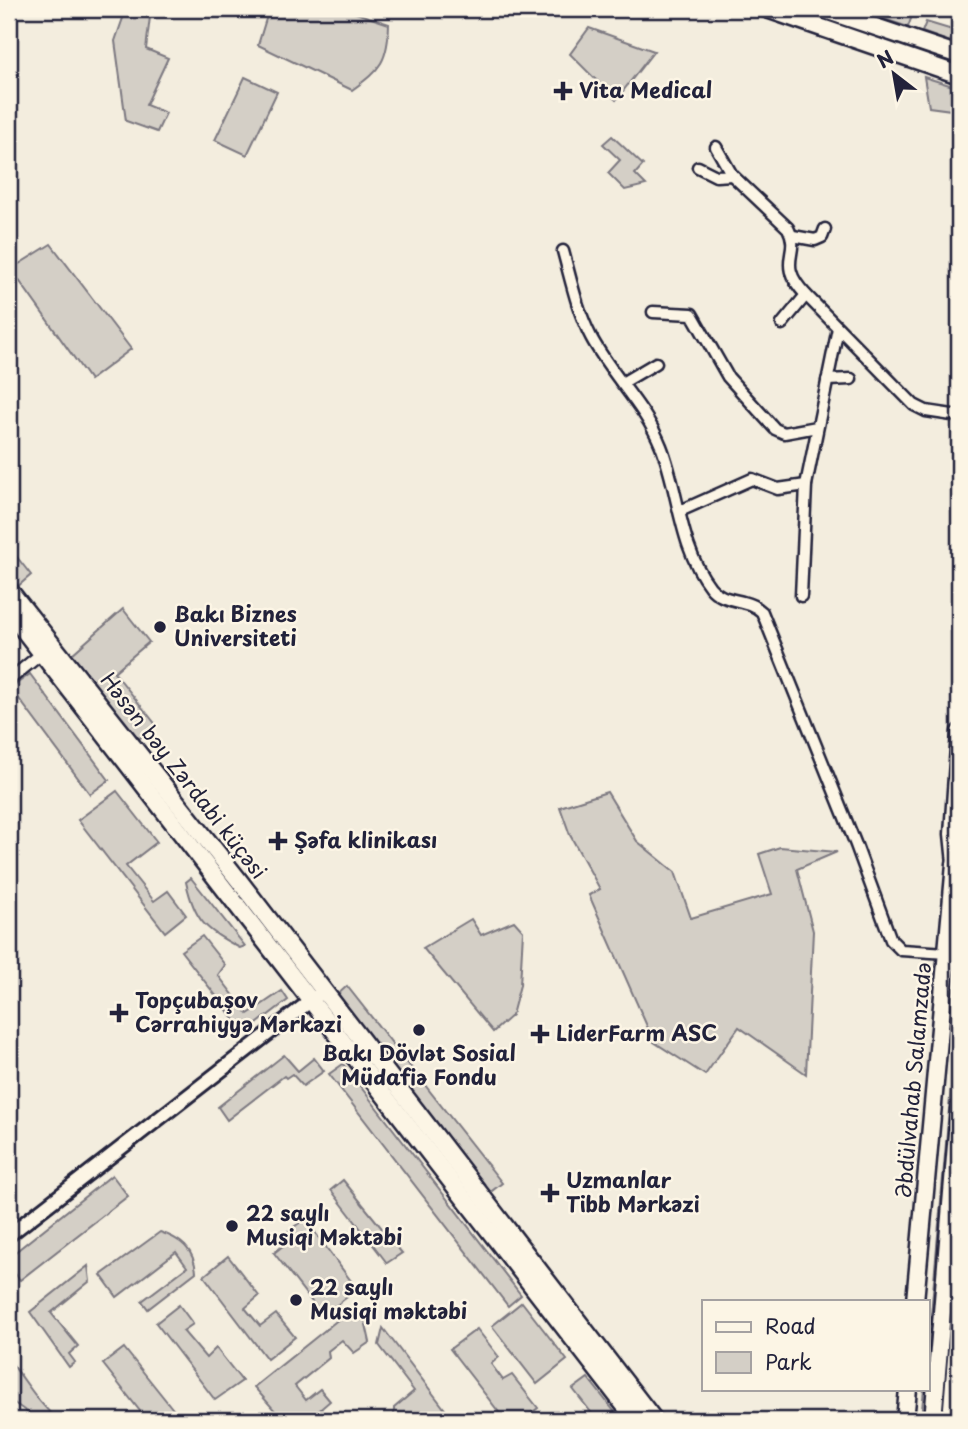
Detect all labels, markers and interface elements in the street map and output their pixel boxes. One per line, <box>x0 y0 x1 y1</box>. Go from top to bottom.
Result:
north arrow <box>860 38 930 108</box>
text: N <box>871 43 898 74</box>
place label: Vita Medical <box>579 73 712 105</box>
marker: Vita Medical <box>553 81 573 101</box>
place label: Bakı Biznes Universiteti <box>174 597 297 653</box>
marker: Bakı Biznes Universiteti <box>152 619 168 635</box>
street label: Həsən bəy Zərdabi küçəsi <box>94 665 276 885</box>
place label: Şəfa klinikası <box>294 823 437 855</box>
marker: Şəfa klinikası <box>268 831 288 851</box>
street label: Əbdülvahab Salamzadə <box>886 961 938 1199</box>
place label: Topçubaşov Cərrahiyyə Mərkəzi <box>135 983 342 1039</box>
marker: Topçubaşov Cərrahiyyə Mərkəzi <box>109 1003 129 1023</box>
place label: LiderFarm ASC <box>556 1016 717 1048</box>
marker: Bakı Dövlət Sosial Müdafiə Fondu <box>411 1022 427 1038</box>
marker: LiderFarm ASC <box>530 1024 550 1044</box>
place label: Bakı Dövlət Sosial Müdafiə Fondu <box>322 1036 516 1092</box>
place label: Uzmanlar Tibb Mərkəzi <box>566 1163 700 1219</box>
marker: Uzmanlar Tibb Mərkəzi <box>540 1183 560 1203</box>
place label: 22 saylı Musiqi Məktəbi <box>246 1196 403 1252</box>
marker: 22 saylı Musiqi Məktəbi <box>224 1218 240 1234</box>
place label: 22 saylı Musiqi məktəbi <box>310 1270 467 1326</box>
marker: 22 saylı Musiqi məktəbi <box>288 1292 304 1308</box>
legend <box>702 1300 930 1390</box>
text: Road <box>765 1309 816 1341</box>
text: Park <box>765 1345 812 1377</box>

